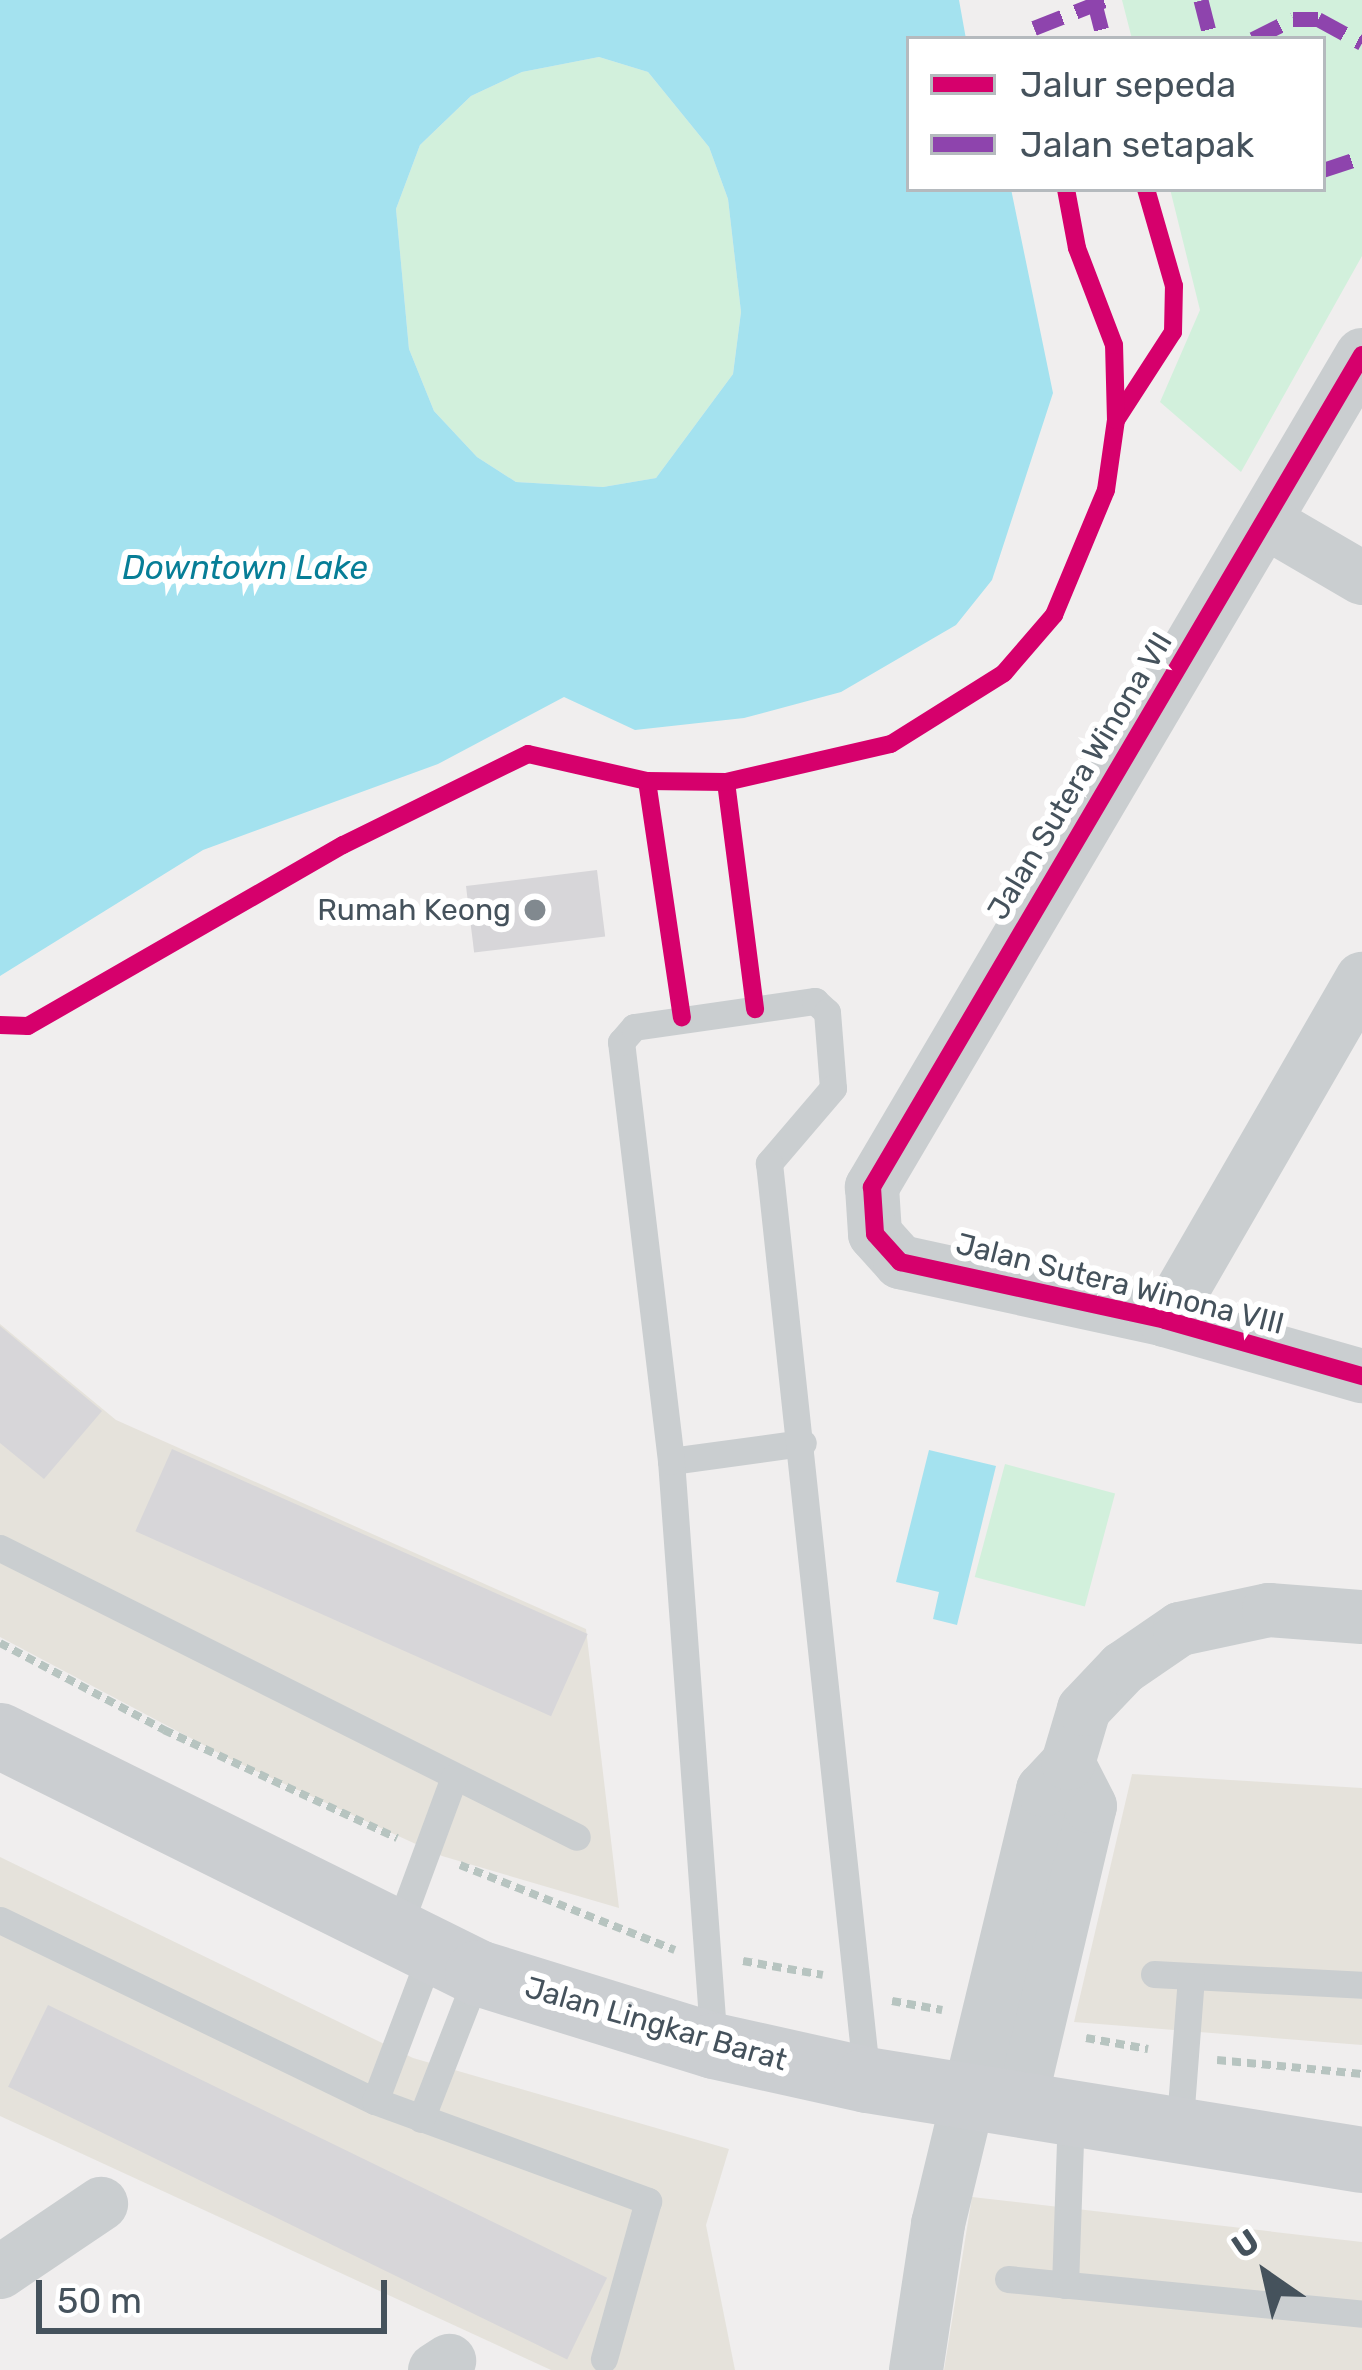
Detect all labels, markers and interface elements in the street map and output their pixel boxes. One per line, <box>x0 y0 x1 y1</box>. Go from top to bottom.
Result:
legend <box>906 36 1326 192</box>
text: Jalur sepeda <box>1020 63 1236 106</box>
text: Jalan setapak <box>1020 123 1254 166</box>
water label: Downtown Lake <box>122 548 368 588</box>
street label: Jalan Sutera Winona VII <box>980 625 1180 927</box>
place label: Rumah Keong <box>317 892 511 928</box>
marker: Rumah Keong <box>522 897 548 923</box>
street label: Jalan Sutera Winona VIII <box>952 1226 1288 1342</box>
street label: Jalan Lingkar Barat <box>521 1969 791 2079</box>
north arrow <box>1206 2214 1326 2334</box>
text: U <box>1225 2221 1266 2267</box>
scale bar <box>42 2256 393 2330</box>
text: 50 m <box>57 2279 142 2322</box>

